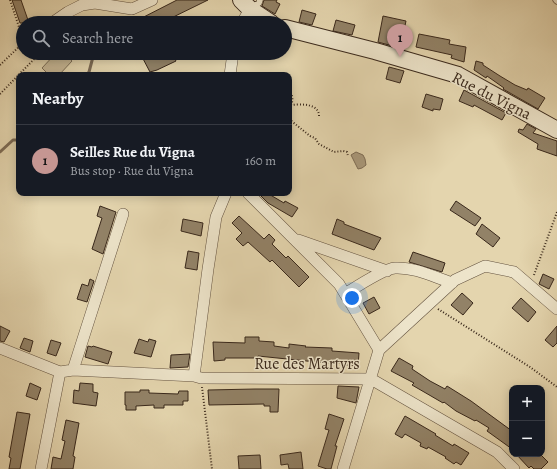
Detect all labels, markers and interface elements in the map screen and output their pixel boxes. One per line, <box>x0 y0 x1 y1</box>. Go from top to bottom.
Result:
search box <box>16 16 292 60</box>
pin: 1 <box>387 24 413 57</box>
icon: search <box>30 27 52 49</box>
text: Search here <box>62 28 133 48</box>
street label: Rue du Vigna <box>448 66 536 126</box>
text: Nearby <box>32 87 83 110</box>
text: Seilles Rue du Vigna <box>70 142 195 162</box>
text: 1 <box>43 152 47 169</box>
text: 160 m <box>245 152 276 169</box>
text: Bus stop · Rue du Vigna <box>70 162 194 179</box>
your location <box>342 288 362 308</box>
street label: Rue des Martyrs <box>254 353 360 375</box>
map controls <box>509 385 545 457</box>
button: + <box>509 385 545 421</box>
button: − <box>509 421 545 457</box>

